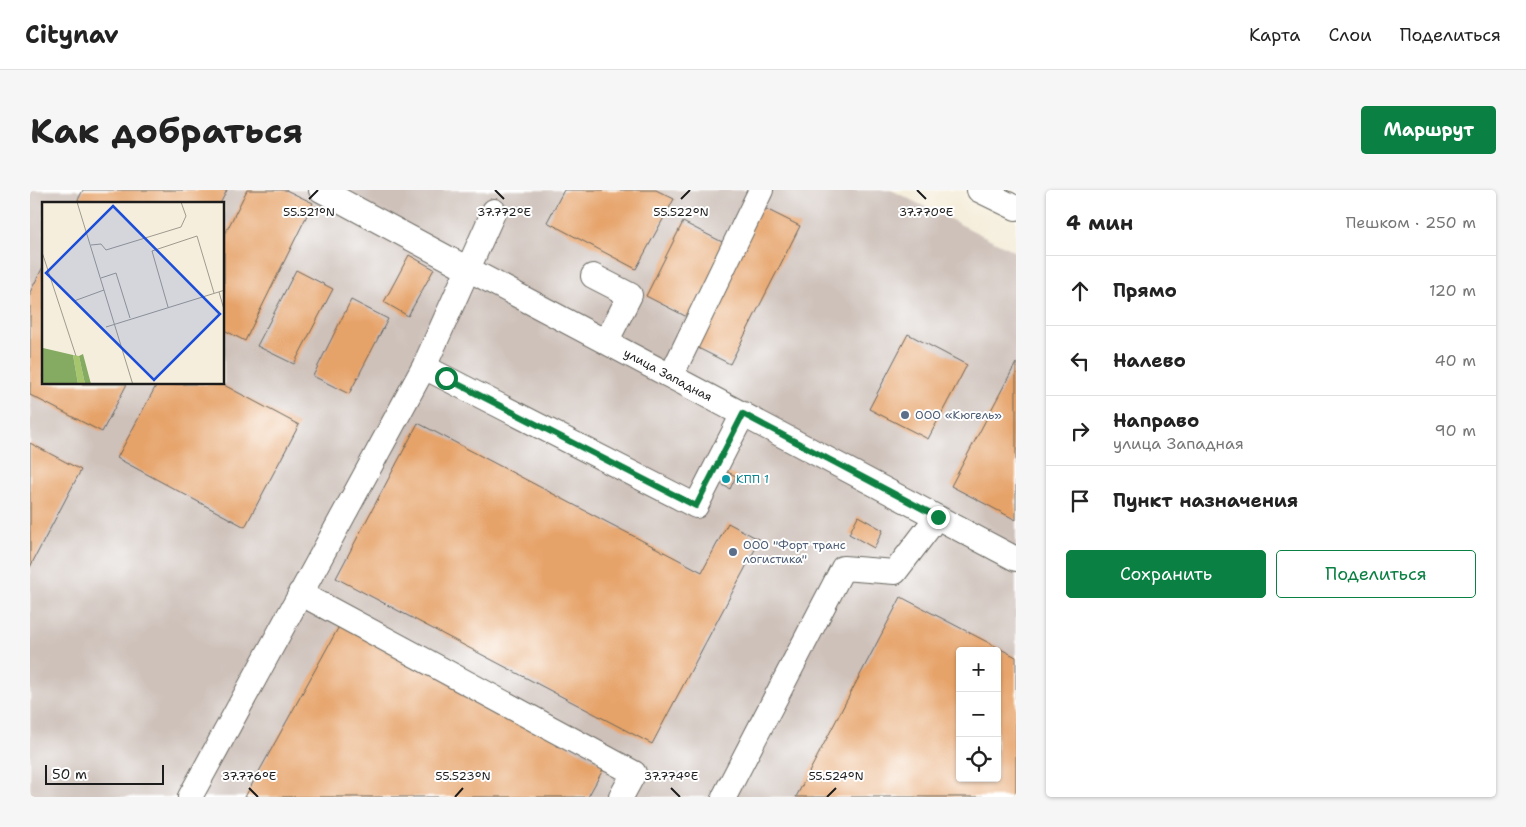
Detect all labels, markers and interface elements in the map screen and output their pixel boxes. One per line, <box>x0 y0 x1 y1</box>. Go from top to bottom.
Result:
text: Citynav <box>25 19 119 51</box>
text: Карта <box>1249 23 1300 47</box>
text: Слои <box>1328 23 1372 47</box>
text: Поделиться <box>1400 23 1501 47</box>
button: Маршрут <box>1361 106 1496 154</box>
text: Как добраться <box>30 107 303 154</box>
inset map <box>42 202 225 385</box>
text: 55.521°N <box>283 204 335 220</box>
text: 37.772°E <box>477 204 531 220</box>
text: 55.522°N <box>653 204 709 220</box>
text: 37.770°E <box>899 204 953 220</box>
text: 4 мин <box>1066 209 1133 237</box>
text: Пешком · 250 m <box>1346 212 1476 233</box>
icon: ahead <box>1066 277 1094 305</box>
text: Прямо <box>1113 278 1177 303</box>
text: 120 m <box>1429 280 1476 301</box>
street label: улица Западная <box>621 345 715 405</box>
icon: left <box>1066 347 1094 375</box>
text: Налево <box>1113 348 1186 373</box>
text: 40 m <box>1434 350 1476 371</box>
route start <box>435 367 458 390</box>
place label: ООО «Кюгель» <box>915 407 1002 423</box>
text: Направо <box>1113 408 1199 433</box>
marker: ООО «Кюгель» <box>899 409 911 421</box>
icon: right <box>1066 417 1094 445</box>
text: 90 m <box>1435 420 1476 441</box>
text: улица Западная <box>1113 433 1244 454</box>
place label: КПП 1 <box>736 471 769 487</box>
marker: КПП 1 <box>720 473 732 485</box>
icon: arrive <box>1066 487 1094 515</box>
text: Пункт назначения <box>1113 488 1298 513</box>
route end <box>927 506 950 529</box>
place label: ООО "Форт транс логистика" <box>743 537 846 567</box>
marker: ООО "Форт транс логистика" <box>727 546 739 558</box>
button: Сохранить <box>1066 550 1266 598</box>
button: Поделиться <box>1276 550 1476 598</box>
map controls <box>956 647 1001 782</box>
button: + <box>956 647 1001 692</box>
button: − <box>956 692 1001 737</box>
button: locate <box>956 737 1001 782</box>
scale bar <box>45 762 164 785</box>
text: 50 m <box>52 765 87 783</box>
text: 37.776°E <box>222 768 276 784</box>
text: 55.523°N <box>435 768 491 784</box>
text: 37.774°E <box>644 768 698 784</box>
text: 55.524°N <box>808 768 864 784</box>

